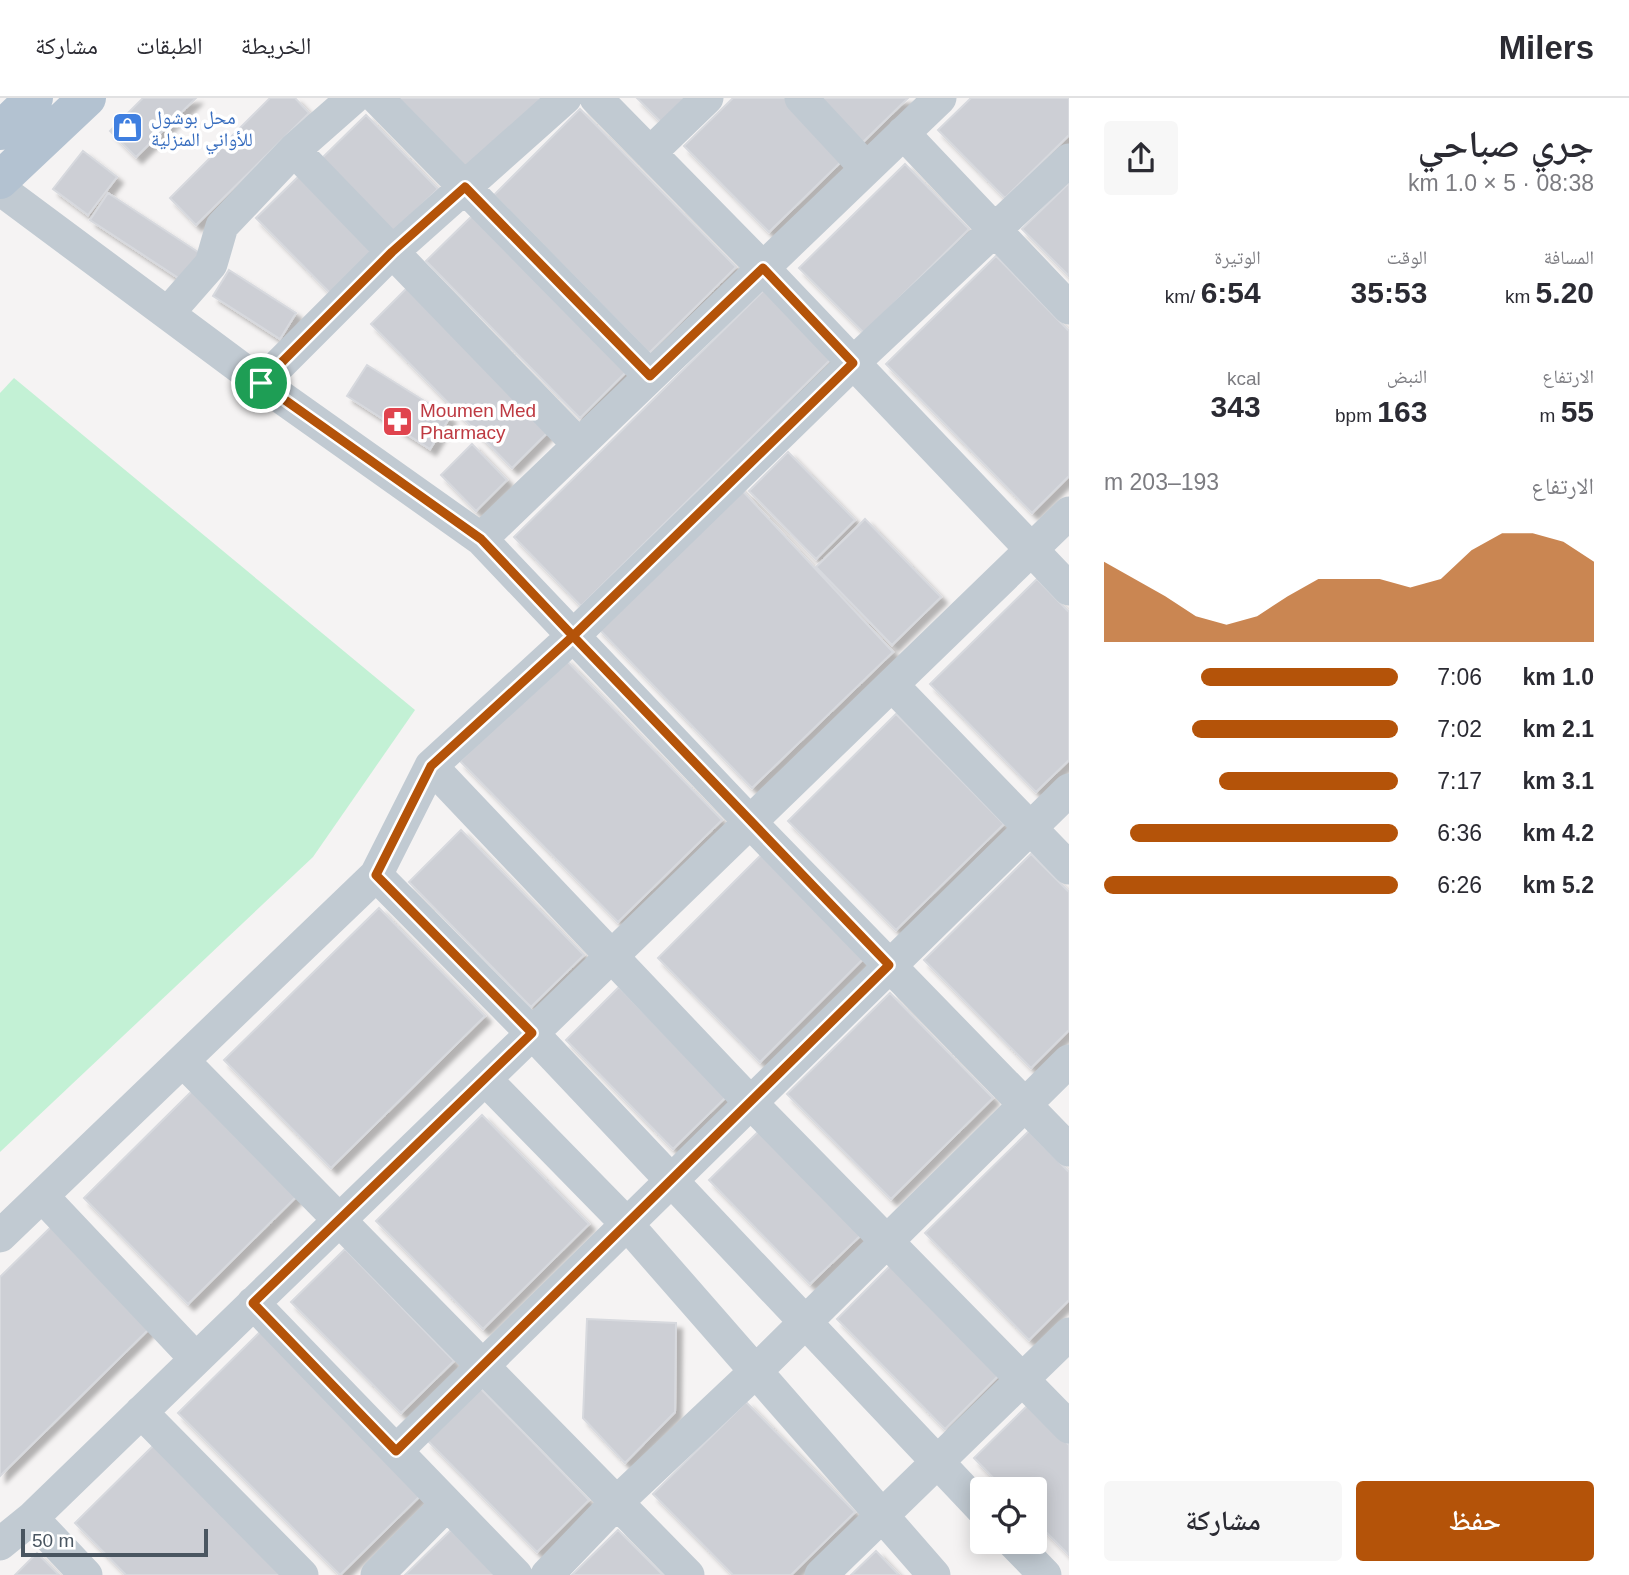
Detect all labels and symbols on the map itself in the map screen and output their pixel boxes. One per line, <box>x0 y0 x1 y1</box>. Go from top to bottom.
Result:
place label: محل بوشول للأواني المنزلية <box>151 107 253 155</box>
shop icon: محل بوشول للأواني المنزلية <box>111 111 145 145</box>
pin <box>231 353 291 413</box>
place label: Moumen Med Pharmacy <box>420 400 536 443</box>
pharmacy icon: Moumen Med Pharmacy <box>380 404 414 438</box>
scale bar <box>21 1526 208 1558</box>

